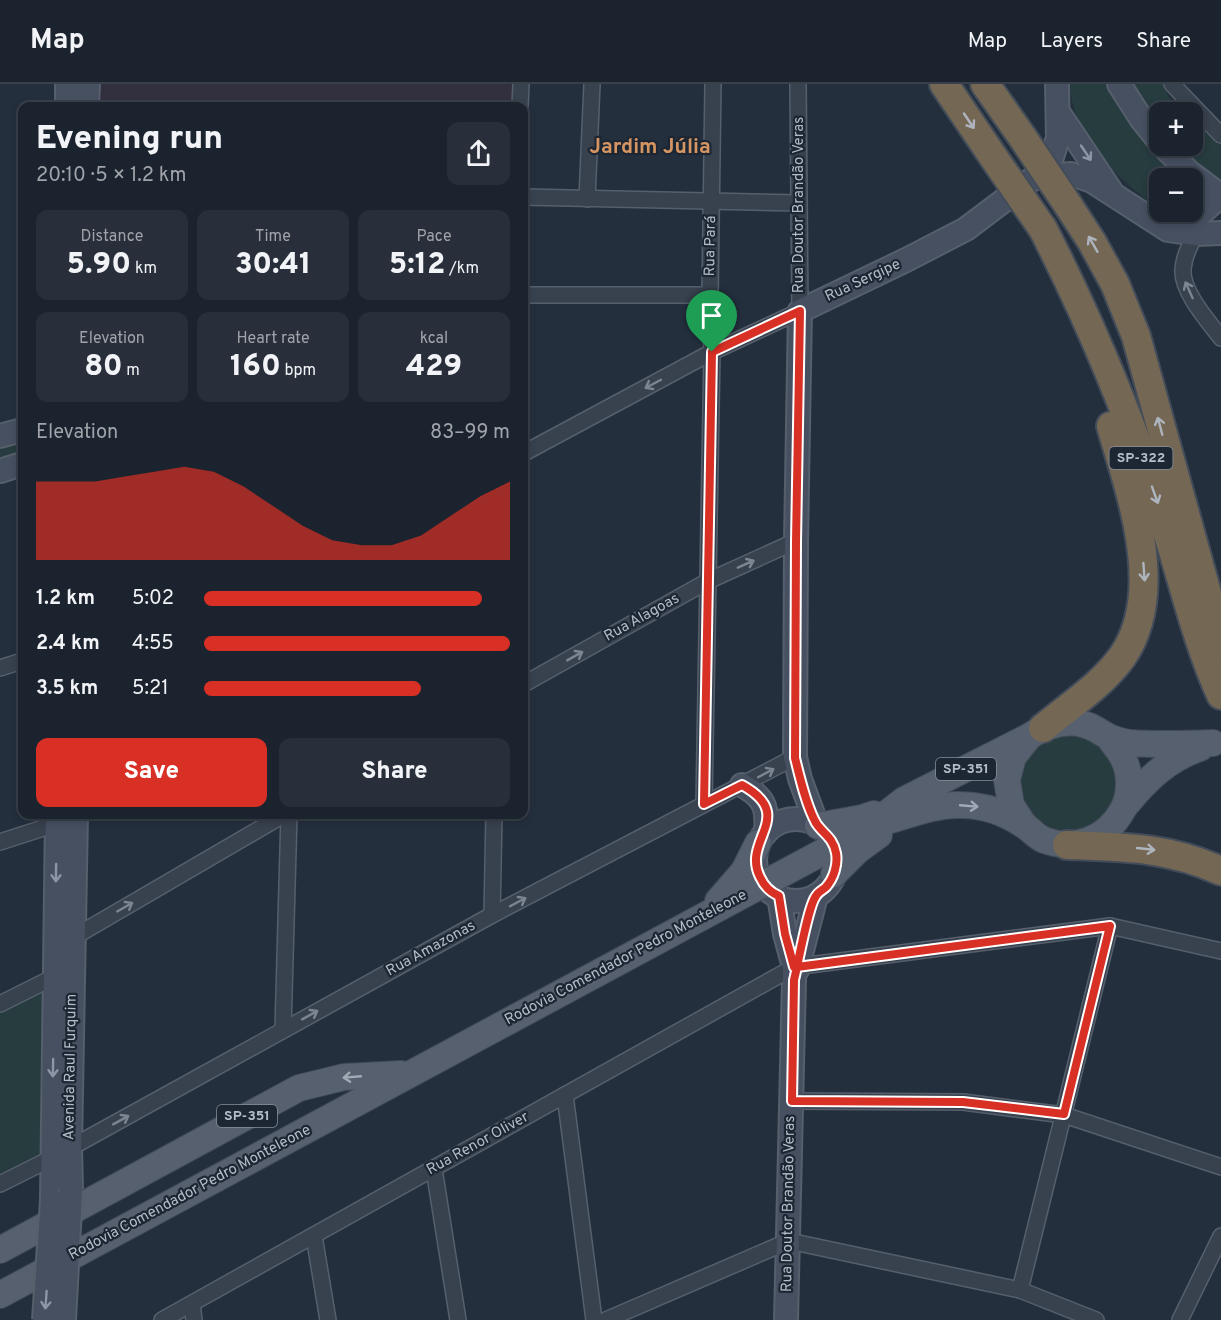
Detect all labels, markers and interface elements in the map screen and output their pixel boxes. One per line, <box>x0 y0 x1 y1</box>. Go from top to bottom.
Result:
text: Map <box>30 23 85 59</box>
text: Map <box>968 28 1007 55</box>
text: Layers <box>1040 28 1103 55</box>
text: Share <box>1136 28 1191 55</box>
map controls <box>1149 102 1203 222</box>
button: + <box>1149 102 1203 156</box>
one-way arrow <box>963 112 975 129</box>
street label: Rua Doutor Brandão Veras <box>790 117 809 293</box>
text: Evening run <box>36 119 223 161</box>
button: share <box>447 122 510 185</box>
district label: Jardim Júlia <box>589 134 711 161</box>
one-way arrow <box>1080 144 1092 160</box>
text: 20:10 · 5 × 1.2 km <box>36 163 186 189</box>
button: − <box>1149 168 1203 222</box>
street label: Rua Pará <box>701 215 721 277</box>
text: Distance <box>81 227 143 247</box>
text: Time <box>255 227 291 247</box>
text: Pace <box>416 227 452 247</box>
one-way arrow <box>1086 236 1098 253</box>
text: 5.90 <box>67 247 131 284</box>
text: 30:41 <box>235 247 311 284</box>
text: 5:12 <box>389 247 445 284</box>
street label: Rua Sergipe <box>822 255 904 307</box>
text: km <box>131 259 157 279</box>
text: /km <box>445 259 479 279</box>
one-way arrow <box>1183 281 1194 299</box>
pin <box>686 290 737 352</box>
icon: arrive <box>695 299 728 332</box>
text: Elevation <box>79 329 145 349</box>
text: Heart rate <box>236 329 310 349</box>
text: kcal <box>420 329 448 349</box>
text: 80 <box>84 349 123 386</box>
text: 160 <box>230 349 281 386</box>
text: 429 <box>406 349 462 386</box>
text: m <box>123 361 140 381</box>
text: bpm <box>281 361 316 381</box>
one-way arrow <box>645 379 663 390</box>
one-way arrow <box>1154 417 1165 436</box>
text: Elevation <box>36 420 118 446</box>
text: 83–99 m <box>430 420 510 446</box>
road number: SP-322 <box>1110 447 1172 469</box>
one-way arrow <box>1150 486 1161 504</box>
one-way arrow <box>737 558 755 569</box>
one-way arrow <box>1139 561 1150 581</box>
text: 1.2 km <box>36 586 95 612</box>
text: 5:02 <box>132 586 174 612</box>
street label: Rua Alagoas <box>601 590 683 646</box>
text: 2.4 km <box>36 631 100 657</box>
text: 4:55 <box>132 631 174 657</box>
one-way arrow <box>565 650 583 661</box>
text: 3.5 km <box>36 676 98 702</box>
text: 5:21 <box>132 676 169 702</box>
button: Save <box>36 738 267 807</box>
button: Share <box>279 738 510 807</box>
road number: SP-351 <box>936 758 996 780</box>
one-way arrow <box>756 766 774 778</box>
one-way arrow <box>958 800 978 811</box>
one-way arrow <box>1136 844 1156 855</box>
one-way arrow <box>50 862 62 882</box>
street label: Rodovia Comendador Pedro Monteleone <box>502 886 750 1030</box>
one-way arrow <box>509 896 527 907</box>
one-way arrow <box>116 901 133 913</box>
street label: Rua Amazonas <box>383 917 479 981</box>
street label: Avenida Raul Furquim <box>60 994 82 1140</box>
one-way arrow <box>301 1009 318 1021</box>
one-way arrow <box>48 1057 59 1077</box>
one-way arrow <box>343 1072 363 1083</box>
road number: SP-351 <box>217 1105 277 1127</box>
street label: Rua Renor Oliver <box>423 1108 533 1180</box>
one-way arrow <box>112 1114 130 1125</box>
street label: Rua Doutor Brandão Veras <box>778 1116 800 1292</box>
street label: Rodovia Comendador Pedro Monteleone <box>66 1121 314 1265</box>
one-way arrow <box>40 1290 51 1310</box>

